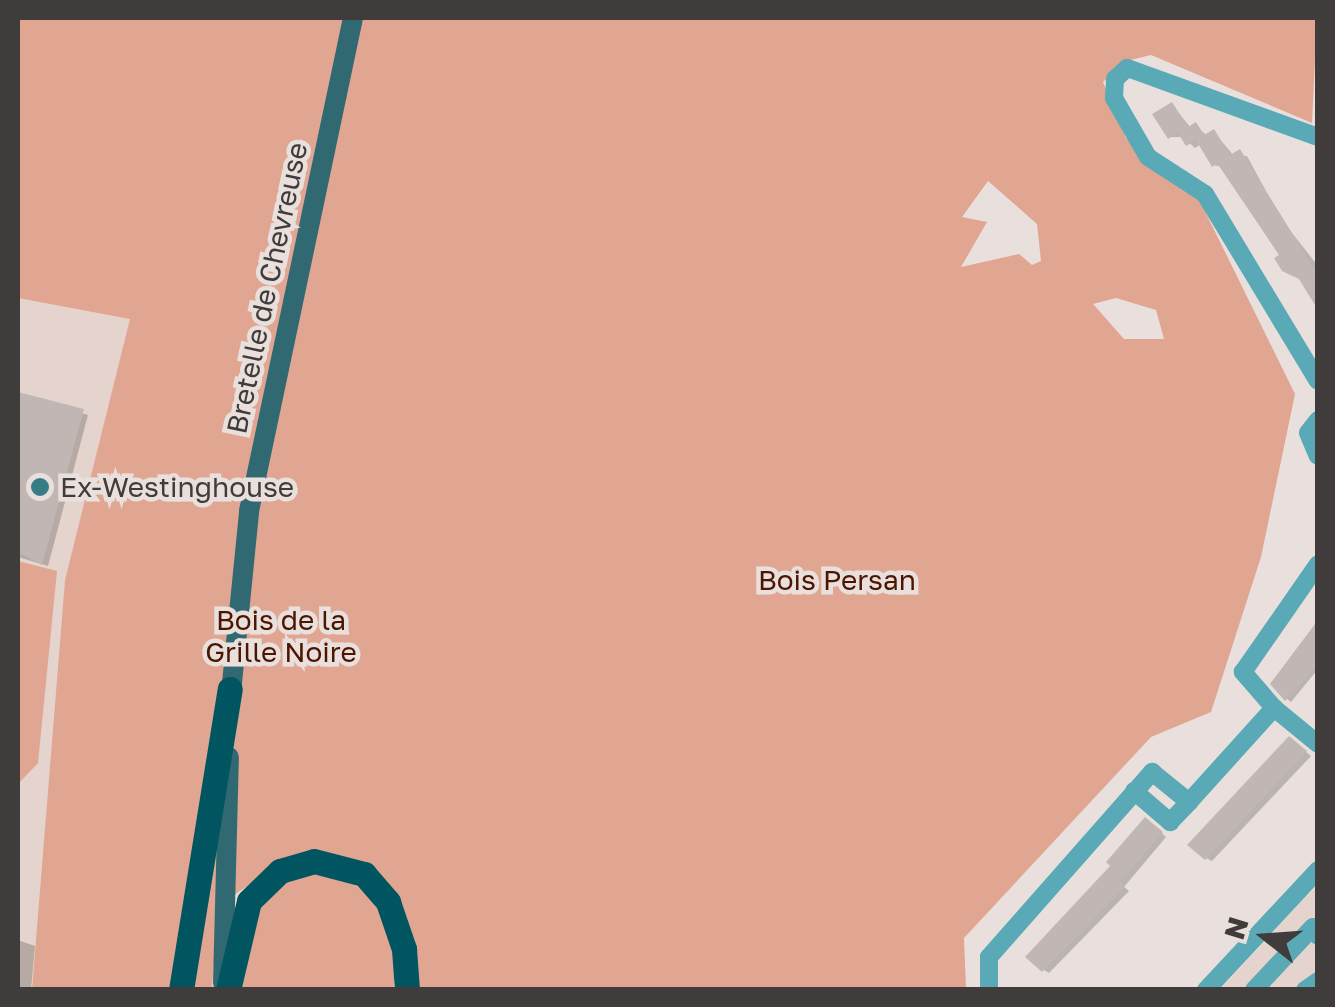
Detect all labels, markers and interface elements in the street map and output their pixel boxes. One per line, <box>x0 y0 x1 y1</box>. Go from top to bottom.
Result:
street label: Bretelle de Chevreuse <box>220 139 314 437</box>
place label: Ex-Westinghouse <box>60 470 294 504</box>
marker: Ex-Westinghouse <box>29 476 51 498</box>
park label: Bois Persan <box>758 563 916 597</box>
park label: Bois de la Grille Noire <box>205 603 357 669</box>
north arrow <box>1215 887 1315 987</box>
text: N <box>1217 913 1255 943</box>

